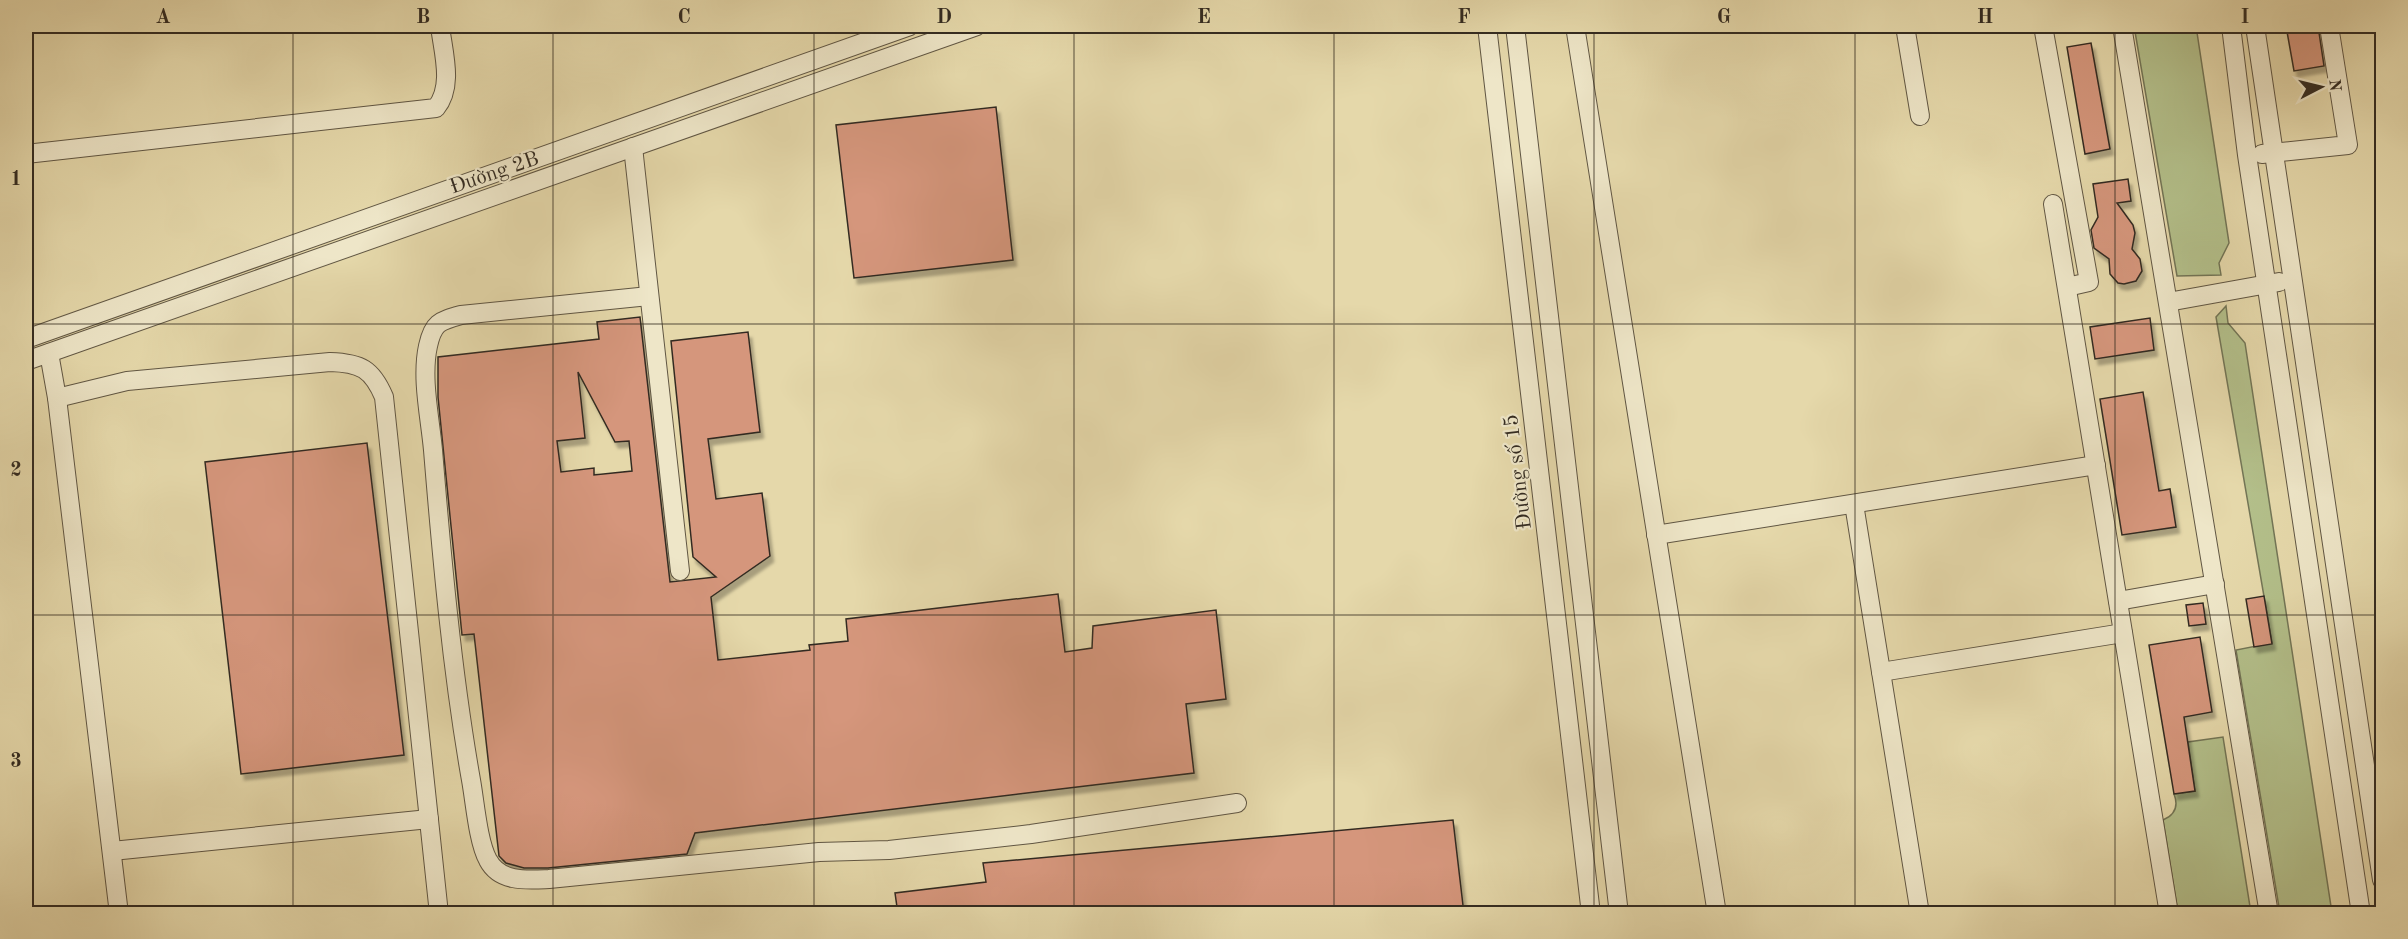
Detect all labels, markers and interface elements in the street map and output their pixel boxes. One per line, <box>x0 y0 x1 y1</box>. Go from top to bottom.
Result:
text: A <box>155 8 171 28</box>
text: B <box>416 8 430 28</box>
text: C <box>677 8 691 28</box>
text: D <box>936 8 952 28</box>
text: E <box>1197 8 1211 28</box>
text: F <box>1457 8 1471 28</box>
text: G <box>1717 8 1731 28</box>
text: H <box>1977 8 1993 28</box>
text: I <box>2241 8 2249 28</box>
north arrow <box>2291 57 2351 117</box>
text: N <box>2325 78 2343 93</box>
street label: Đường 2B <box>447 148 542 198</box>
text: 1 <box>10 170 22 190</box>
street label: Đường số 15 <box>1500 413 1536 531</box>
text: 2 <box>10 461 22 481</box>
text: 3 <box>10 752 22 772</box>

